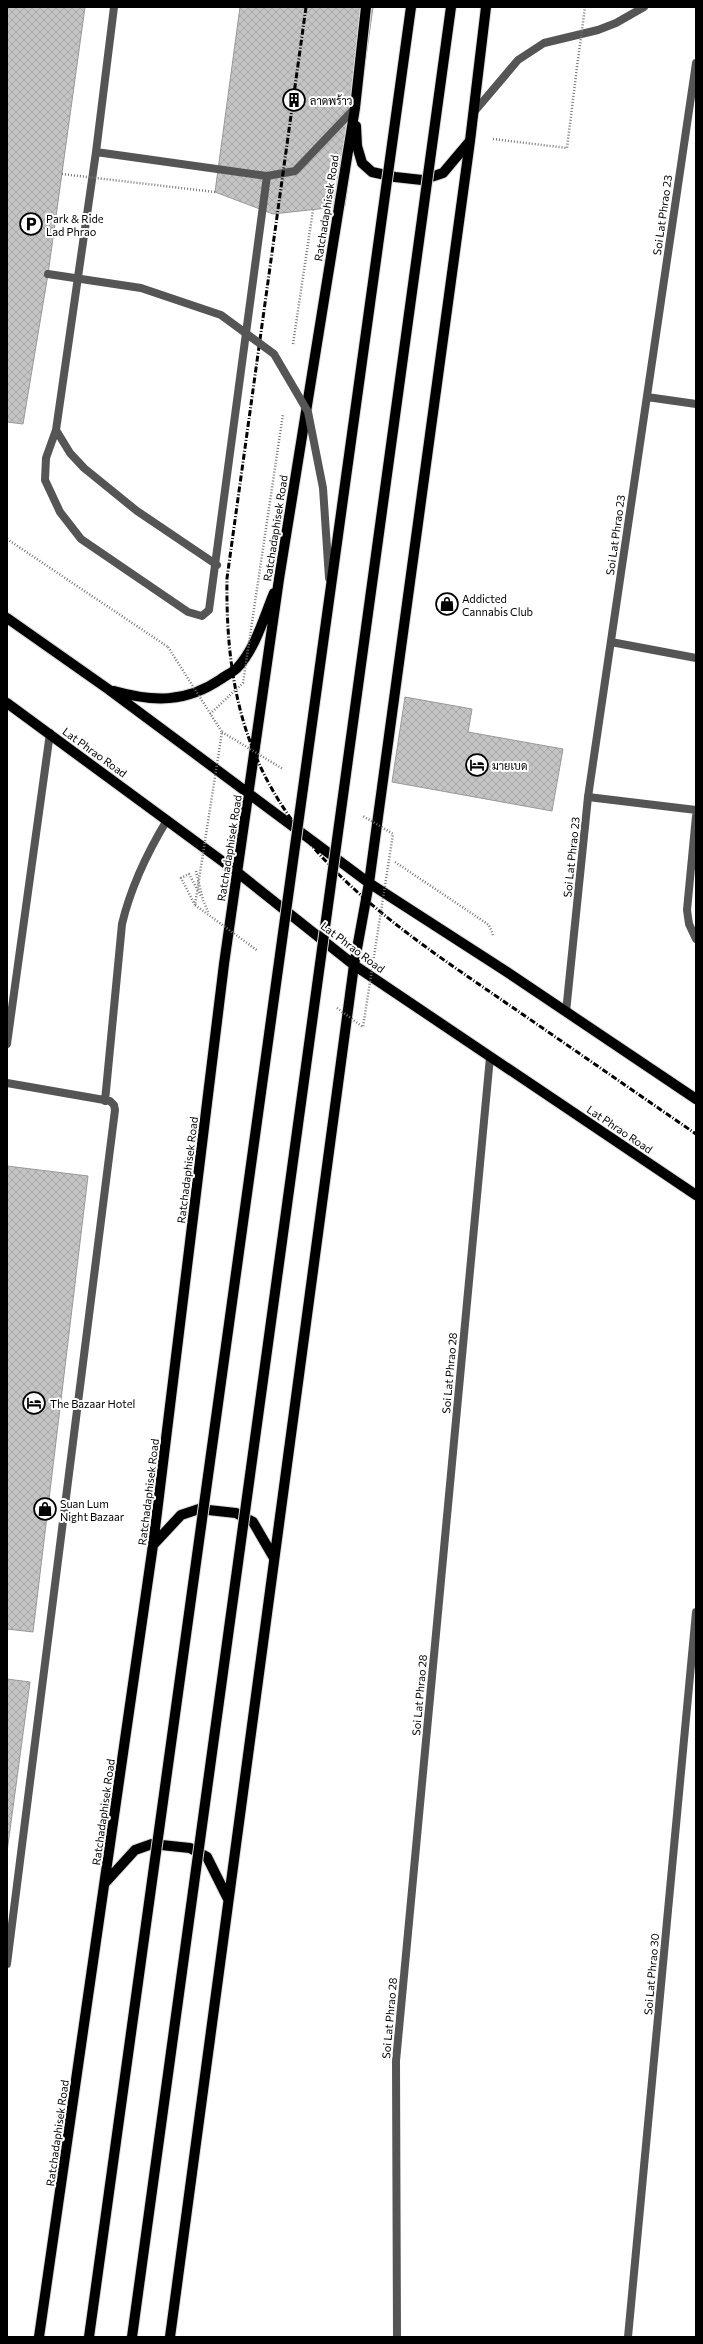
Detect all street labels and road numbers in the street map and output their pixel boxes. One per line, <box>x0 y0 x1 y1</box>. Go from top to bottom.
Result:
street label: Ratchadaphisek Road <box>311 154 341 262</box>
street label: Soi Lat Phrao 23 <box>650 174 674 256</box>
street label: Ratchadaphisek Road <box>260 474 290 582</box>
street label: Soi Lat Phrao 23 <box>603 494 627 576</box>
street label: Lat Phrao Road <box>60 724 130 780</box>
street label: Ratchadaphisek Road <box>214 794 244 902</box>
street label: Soi Lat Phrao 23 <box>560 816 582 898</box>
street label: Lat Phrao Road <box>319 919 387 975</box>
street label: Lat Phrao Road <box>585 1102 655 1156</box>
street label: Ratchadaphisek Road <box>174 1116 200 1224</box>
street label: Soi Lat Phrao 28 <box>439 1332 459 1414</box>
street label: Ratchadaphisek Road <box>135 1438 161 1546</box>
street label: Soi Lat Phrao 28 <box>409 1654 429 1736</box>
street label: Ratchadaphisek Road <box>89 1758 117 1866</box>
street label: Soi Lat Phrao 30 <box>641 1933 661 2015</box>
street label: Soi Lat Phrao 28 <box>379 1977 399 2059</box>
street label: Ratchadaphisek Road <box>43 2079 71 2187</box>

